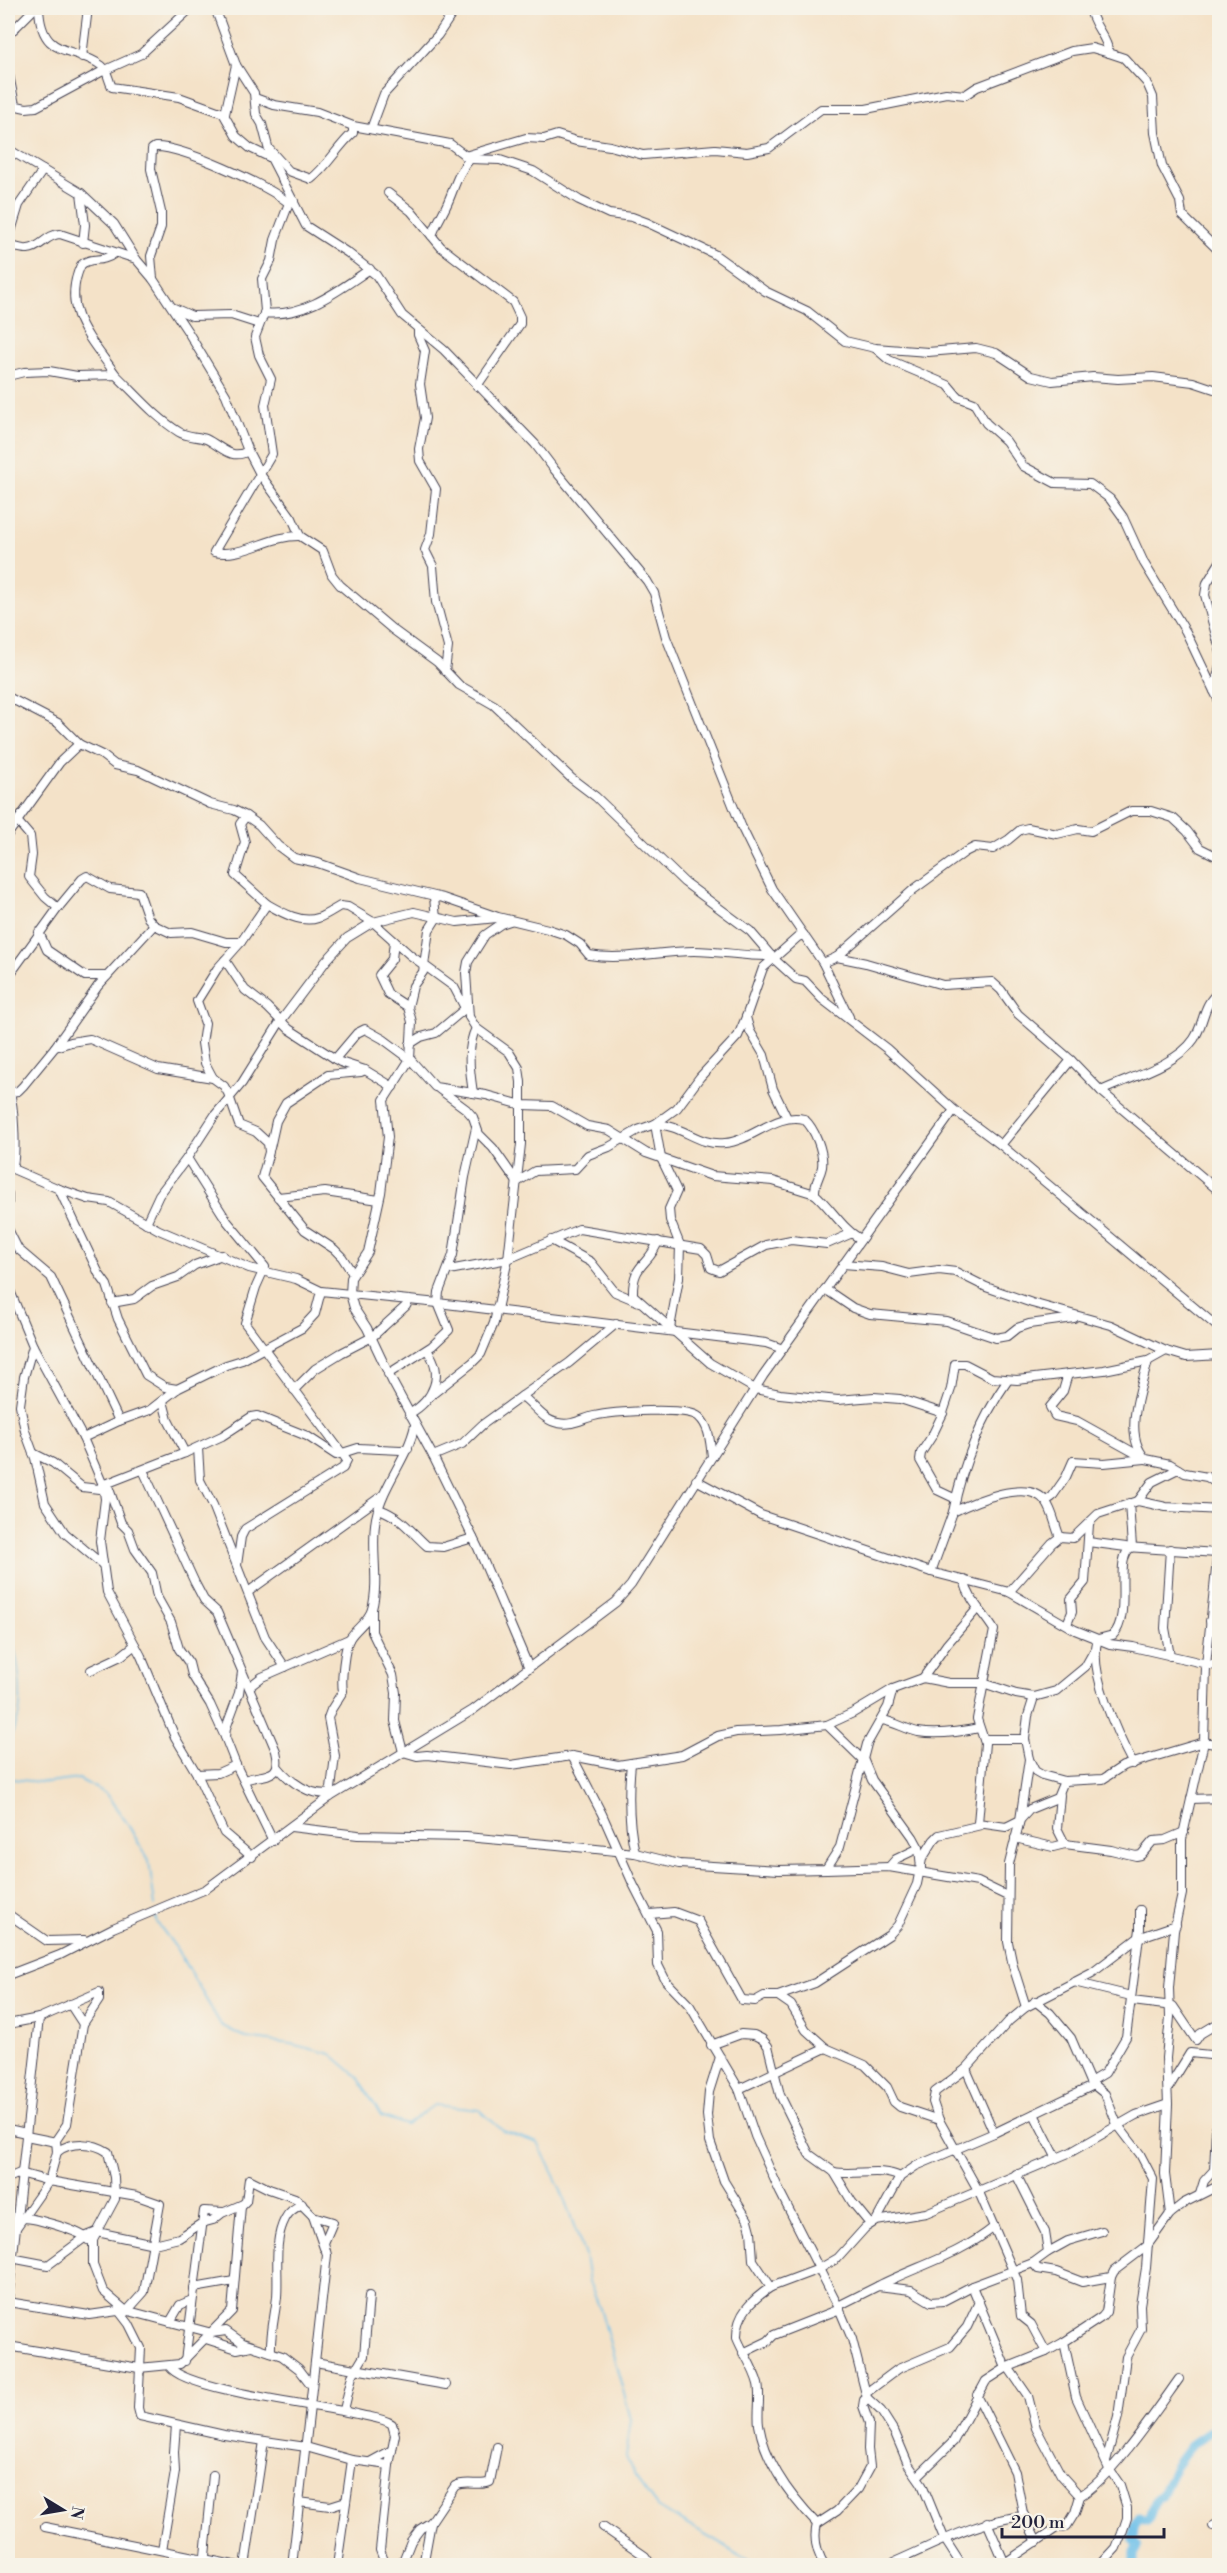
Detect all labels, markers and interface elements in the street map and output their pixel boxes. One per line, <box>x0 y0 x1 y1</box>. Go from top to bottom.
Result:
north arrow <box>33 2480 93 2540</box>
scale bar <box>1002 2501 1164 2539</box>
text: N <box>66 2505 88 2521</box>
text: 200 m <box>1011 2511 1065 2534</box>

